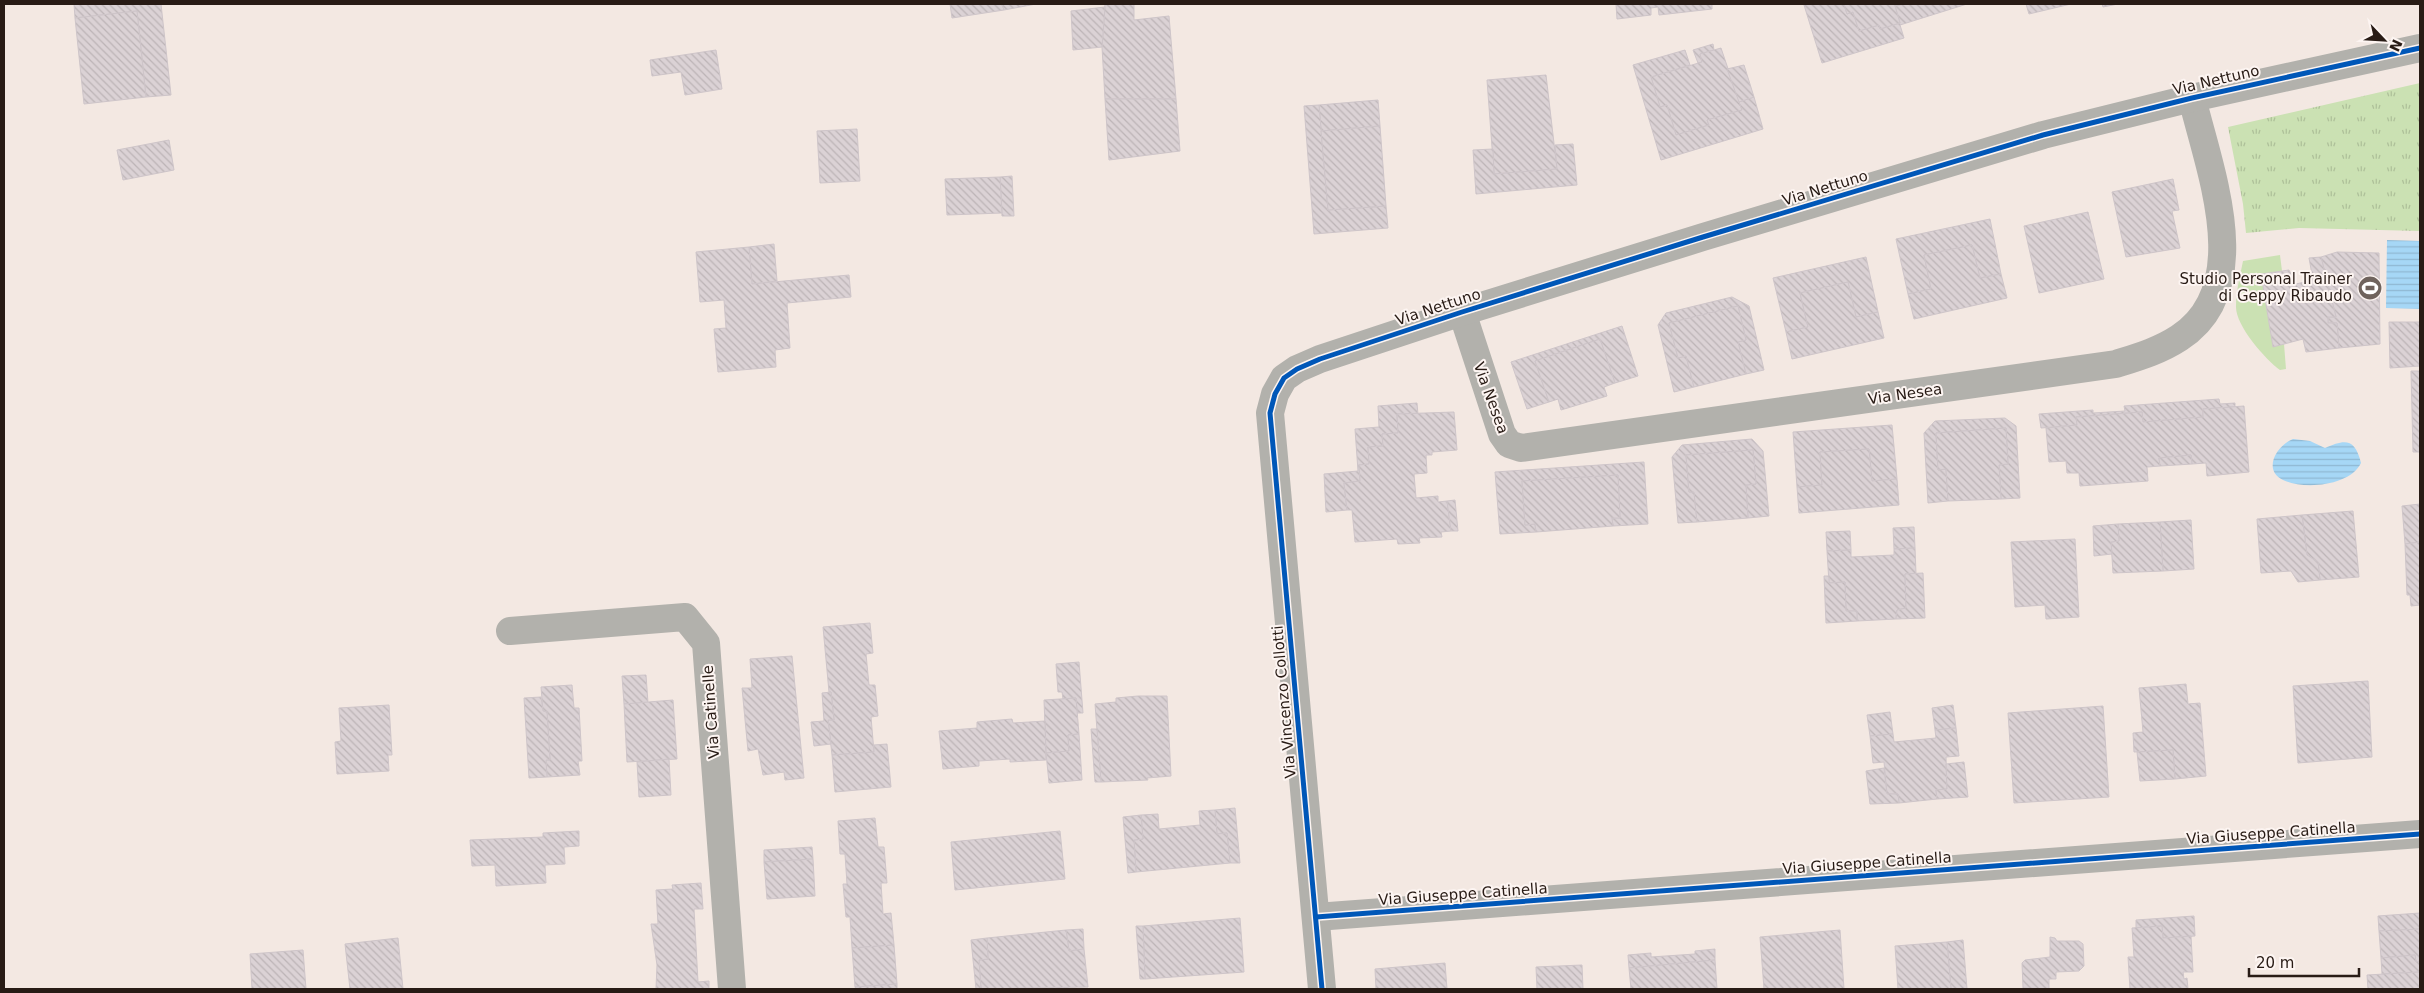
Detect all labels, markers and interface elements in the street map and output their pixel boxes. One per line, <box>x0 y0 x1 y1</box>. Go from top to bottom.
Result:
north arrow <box>2359 15 2409 65</box>
text: N <box>2386 37 2406 54</box>
street label: Via Nettuno <box>2171 61 2261 99</box>
street label: Via Nettuno <box>1780 166 1870 210</box>
place label: Studio Personal Trainer di Geppy Ribaudo <box>2180 270 2353 305</box>
sports icon: Studio Personal Trainer di Geppy Ribaudo <box>2357 275 2383 301</box>
street label: Via Nettuno <box>1393 285 1483 329</box>
street label: Via Nesea <box>1470 360 1512 436</box>
street label: Via Nesea <box>1867 380 1943 408</box>
street label: Via Vincenzo Collotti <box>1268 625 1300 779</box>
street label: Via Catinelle <box>699 664 723 760</box>
street label: Via Giuseppe Catinella <box>2186 818 2356 848</box>
street label: Via Giuseppe Catinella <box>1782 848 1952 878</box>
street label: Via Giuseppe Catinella <box>1378 879 1548 909</box>
scale bar <box>2249 946 2359 978</box>
text: 20 m <box>2256 954 2294 972</box>

